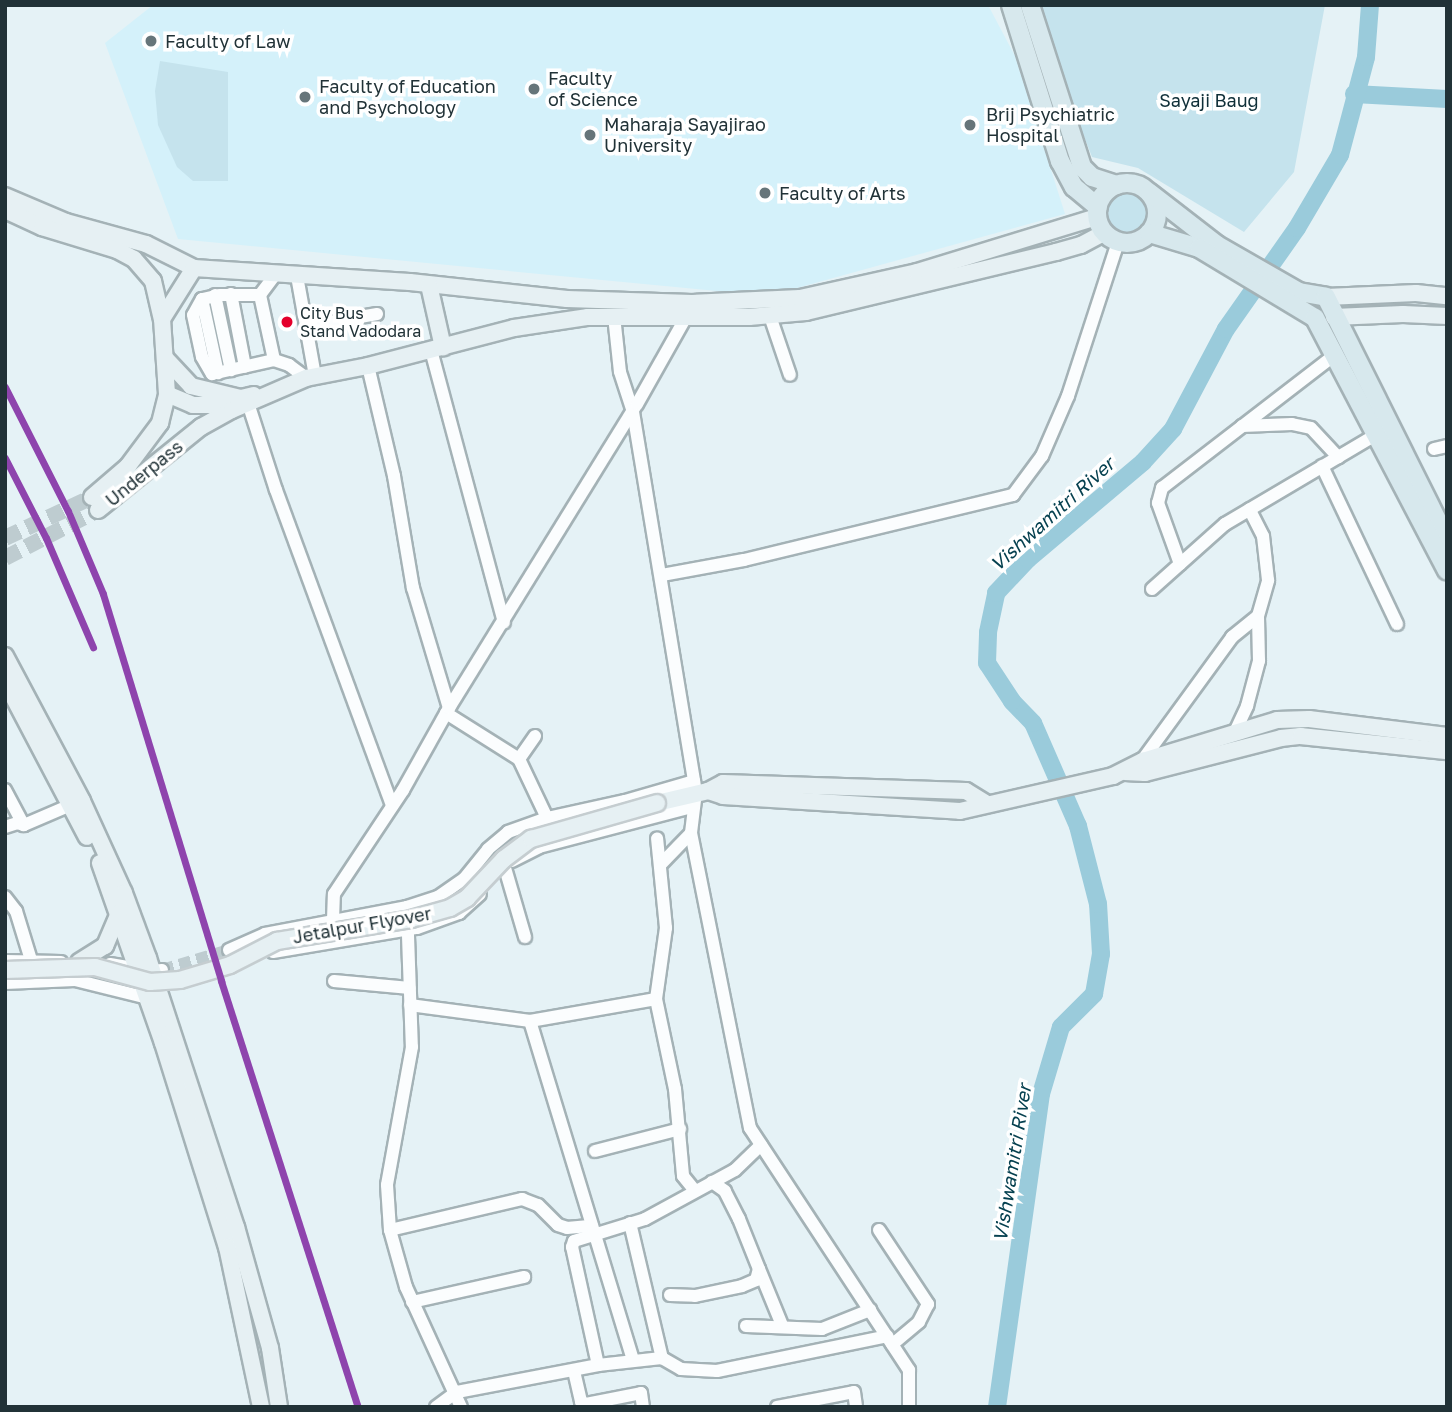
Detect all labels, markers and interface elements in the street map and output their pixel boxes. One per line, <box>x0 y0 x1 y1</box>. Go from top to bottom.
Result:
place label: Faculty of Law <box>165 30 290 52</box>
marker: Faculty of Law <box>143 33 159 49</box>
place label: Faculty of Science <box>548 68 638 110</box>
place label: Faculty of Education and Psychology <box>319 76 496 119</box>
marker: Faculty of Science <box>526 81 542 97</box>
marker: Faculty of Education and Psychology <box>297 89 313 105</box>
park label: Sayaji Baug <box>1159 89 1259 111</box>
place label: Brij Psychiatric Hospital <box>986 104 1115 146</box>
place label: Maharaja Sayajirao University <box>604 114 766 156</box>
marker: Brij Psychiatric Hospital <box>960 115 980 135</box>
marker: Maharaja Sayajirao University <box>582 127 598 143</box>
place label: Faculty of Arts <box>779 182 906 204</box>
marker: Faculty of Arts <box>757 185 773 201</box>
place label: City Bus Stand Vadodara <box>300 303 421 341</box>
marker: City Bus Stand Vadodara <box>280 315 294 329</box>
street label: Underpass <box>101 435 187 511</box>
water label: Vishwamitri River <box>985 452 1119 576</box>
street label: Jetalpur Flyover <box>291 902 433 948</box>
water label: Vishwamitri River <box>988 1083 1036 1243</box>

